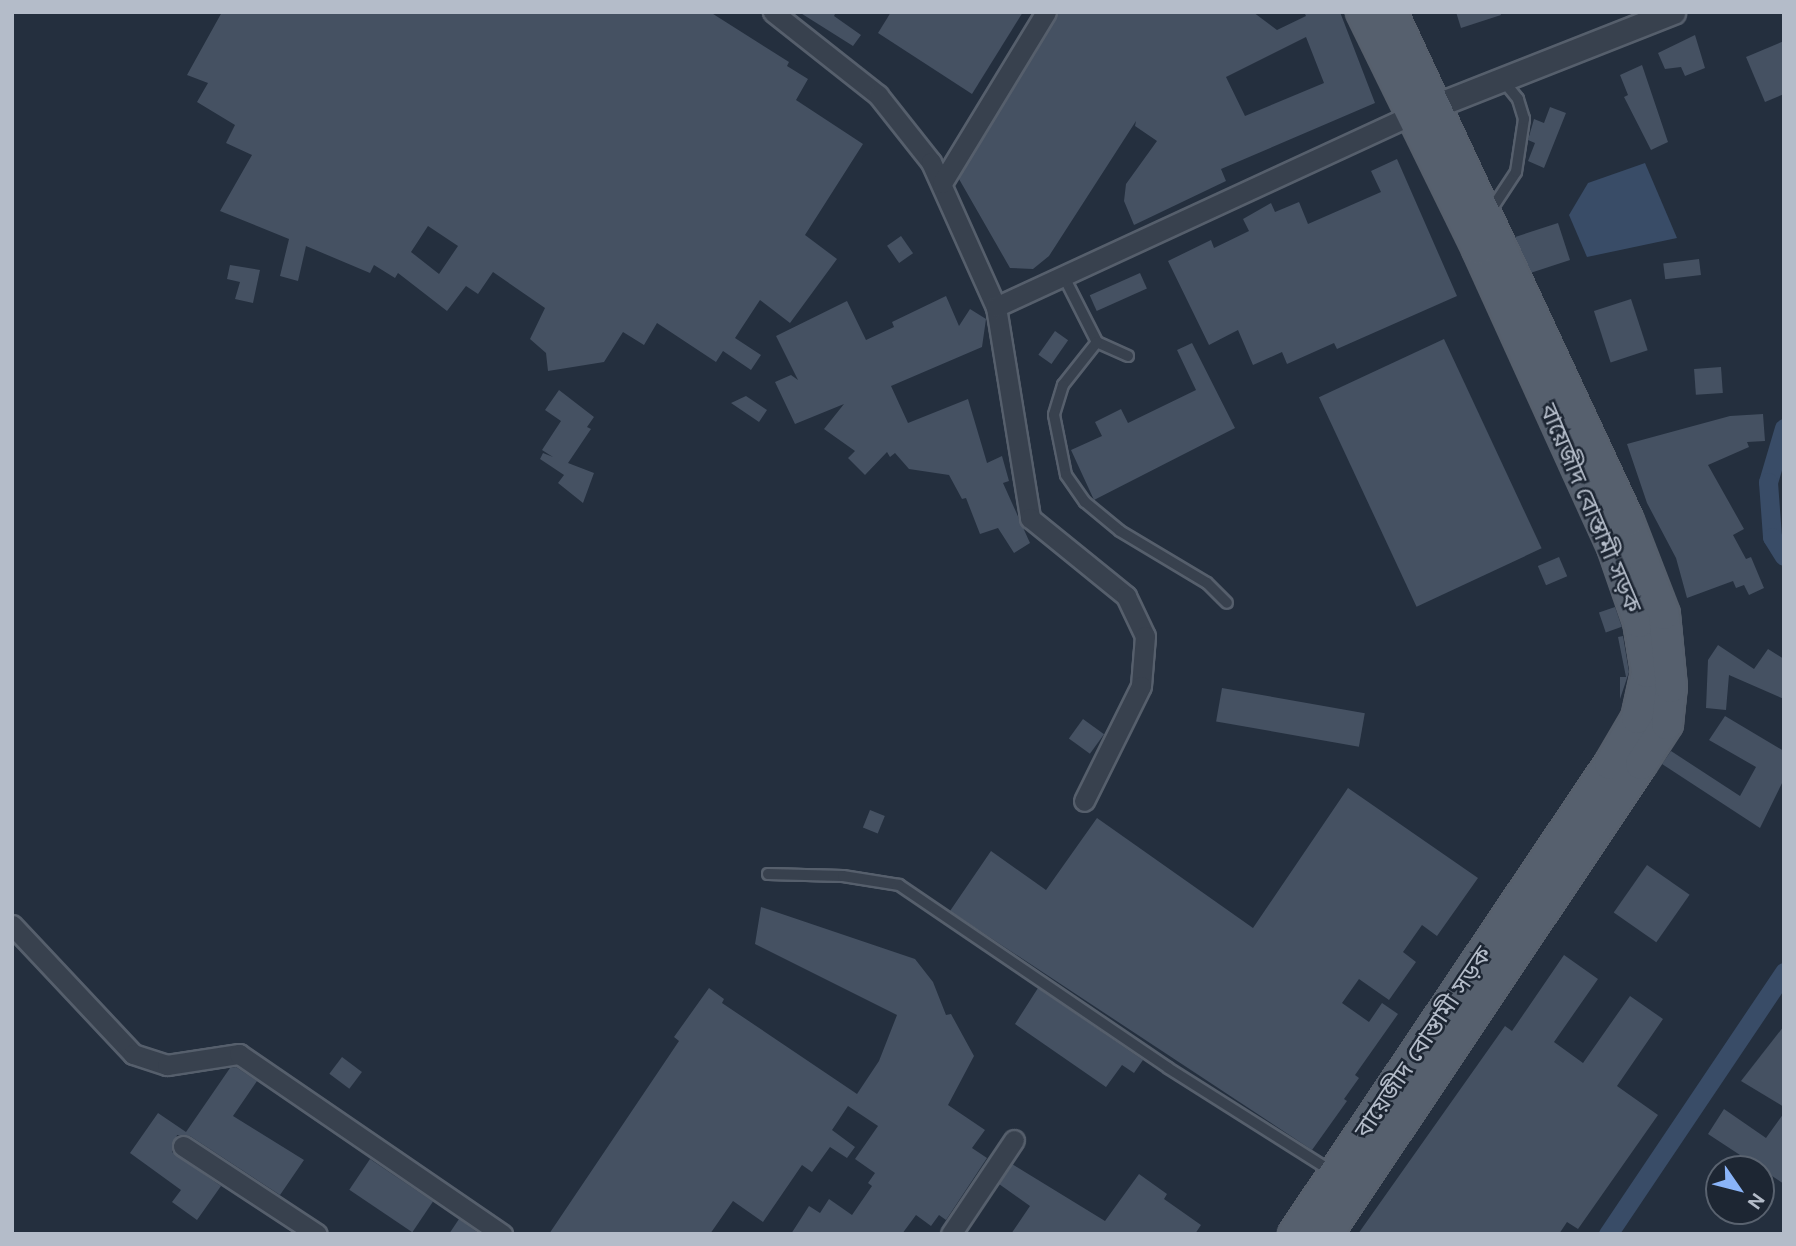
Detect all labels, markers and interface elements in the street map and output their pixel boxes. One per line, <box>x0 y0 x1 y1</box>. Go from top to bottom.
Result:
street label: বায়েজীদ বোস্তামী সড়ক <box>1534 399 1648 617</box>
street label: বায়েজীদ বোস্তামী সড়ক <box>1348 941 1498 1143</box>
north arrow <box>1705 1155 1775 1225</box>
text: N <box>1742 1188 1770 1214</box>

